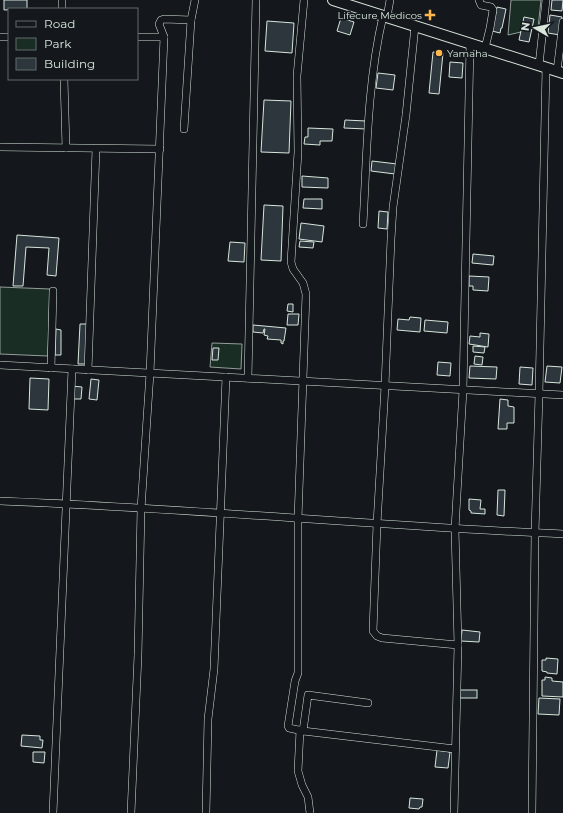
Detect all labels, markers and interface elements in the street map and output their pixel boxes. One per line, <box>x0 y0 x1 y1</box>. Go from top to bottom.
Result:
legend <box>8 8 138 80</box>
north arrow <box>515 8 555 48</box>
place label: Lifecure Medicos <box>337 9 422 22</box>
marker: Lifecure Medicos <box>425 10 435 20</box>
text: Road <box>44 16 75 31</box>
text: N <box>518 21 533 32</box>
text: Park <box>44 36 72 51</box>
place label: Yamaha <box>447 47 488 60</box>
marker: Yamaha <box>434 48 444 58</box>
text: Building <box>44 56 95 71</box>

